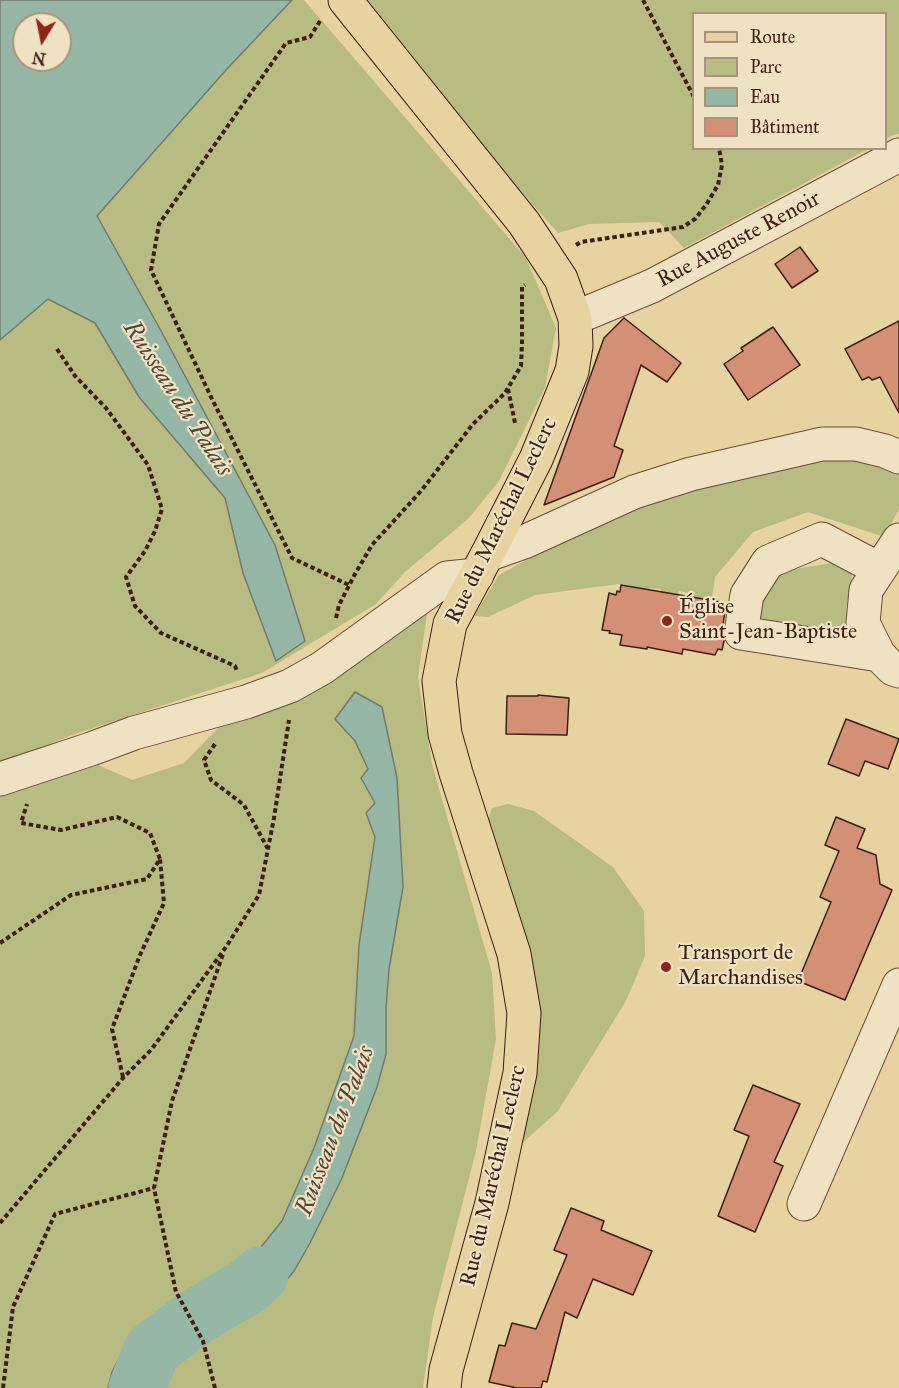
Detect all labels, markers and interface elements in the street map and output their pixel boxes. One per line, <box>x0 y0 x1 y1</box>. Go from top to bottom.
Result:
north arrow <box>12 12 72 72</box>
legend <box>692 12 887 150</box>
text: Route <box>750 26 795 48</box>
text: N <box>31 48 47 69</box>
text: Parc <box>750 56 782 78</box>
text: Eau <box>750 86 780 108</box>
text: Bâtiment <box>750 116 819 138</box>
street label: Rue Auguste Renoir <box>653 186 825 294</box>
water label: Ruisseau du Palais <box>116 316 238 482</box>
street label: Rue du Maréchal Leclerc <box>441 414 563 628</box>
place label: Église Saint-Jean-Baptiste <box>679 595 857 646</box>
marker: Église Saint-Jean-Baptiste <box>660 614 674 628</box>
place label: Transport de Marchandises <box>678 941 803 992</box>
marker: Transport de Marchandises <box>659 960 673 974</box>
water label: Ruisseau du Palais <box>290 1042 382 1220</box>
street label: Rue du Maréchal Leclerc <box>456 1063 532 1289</box>

